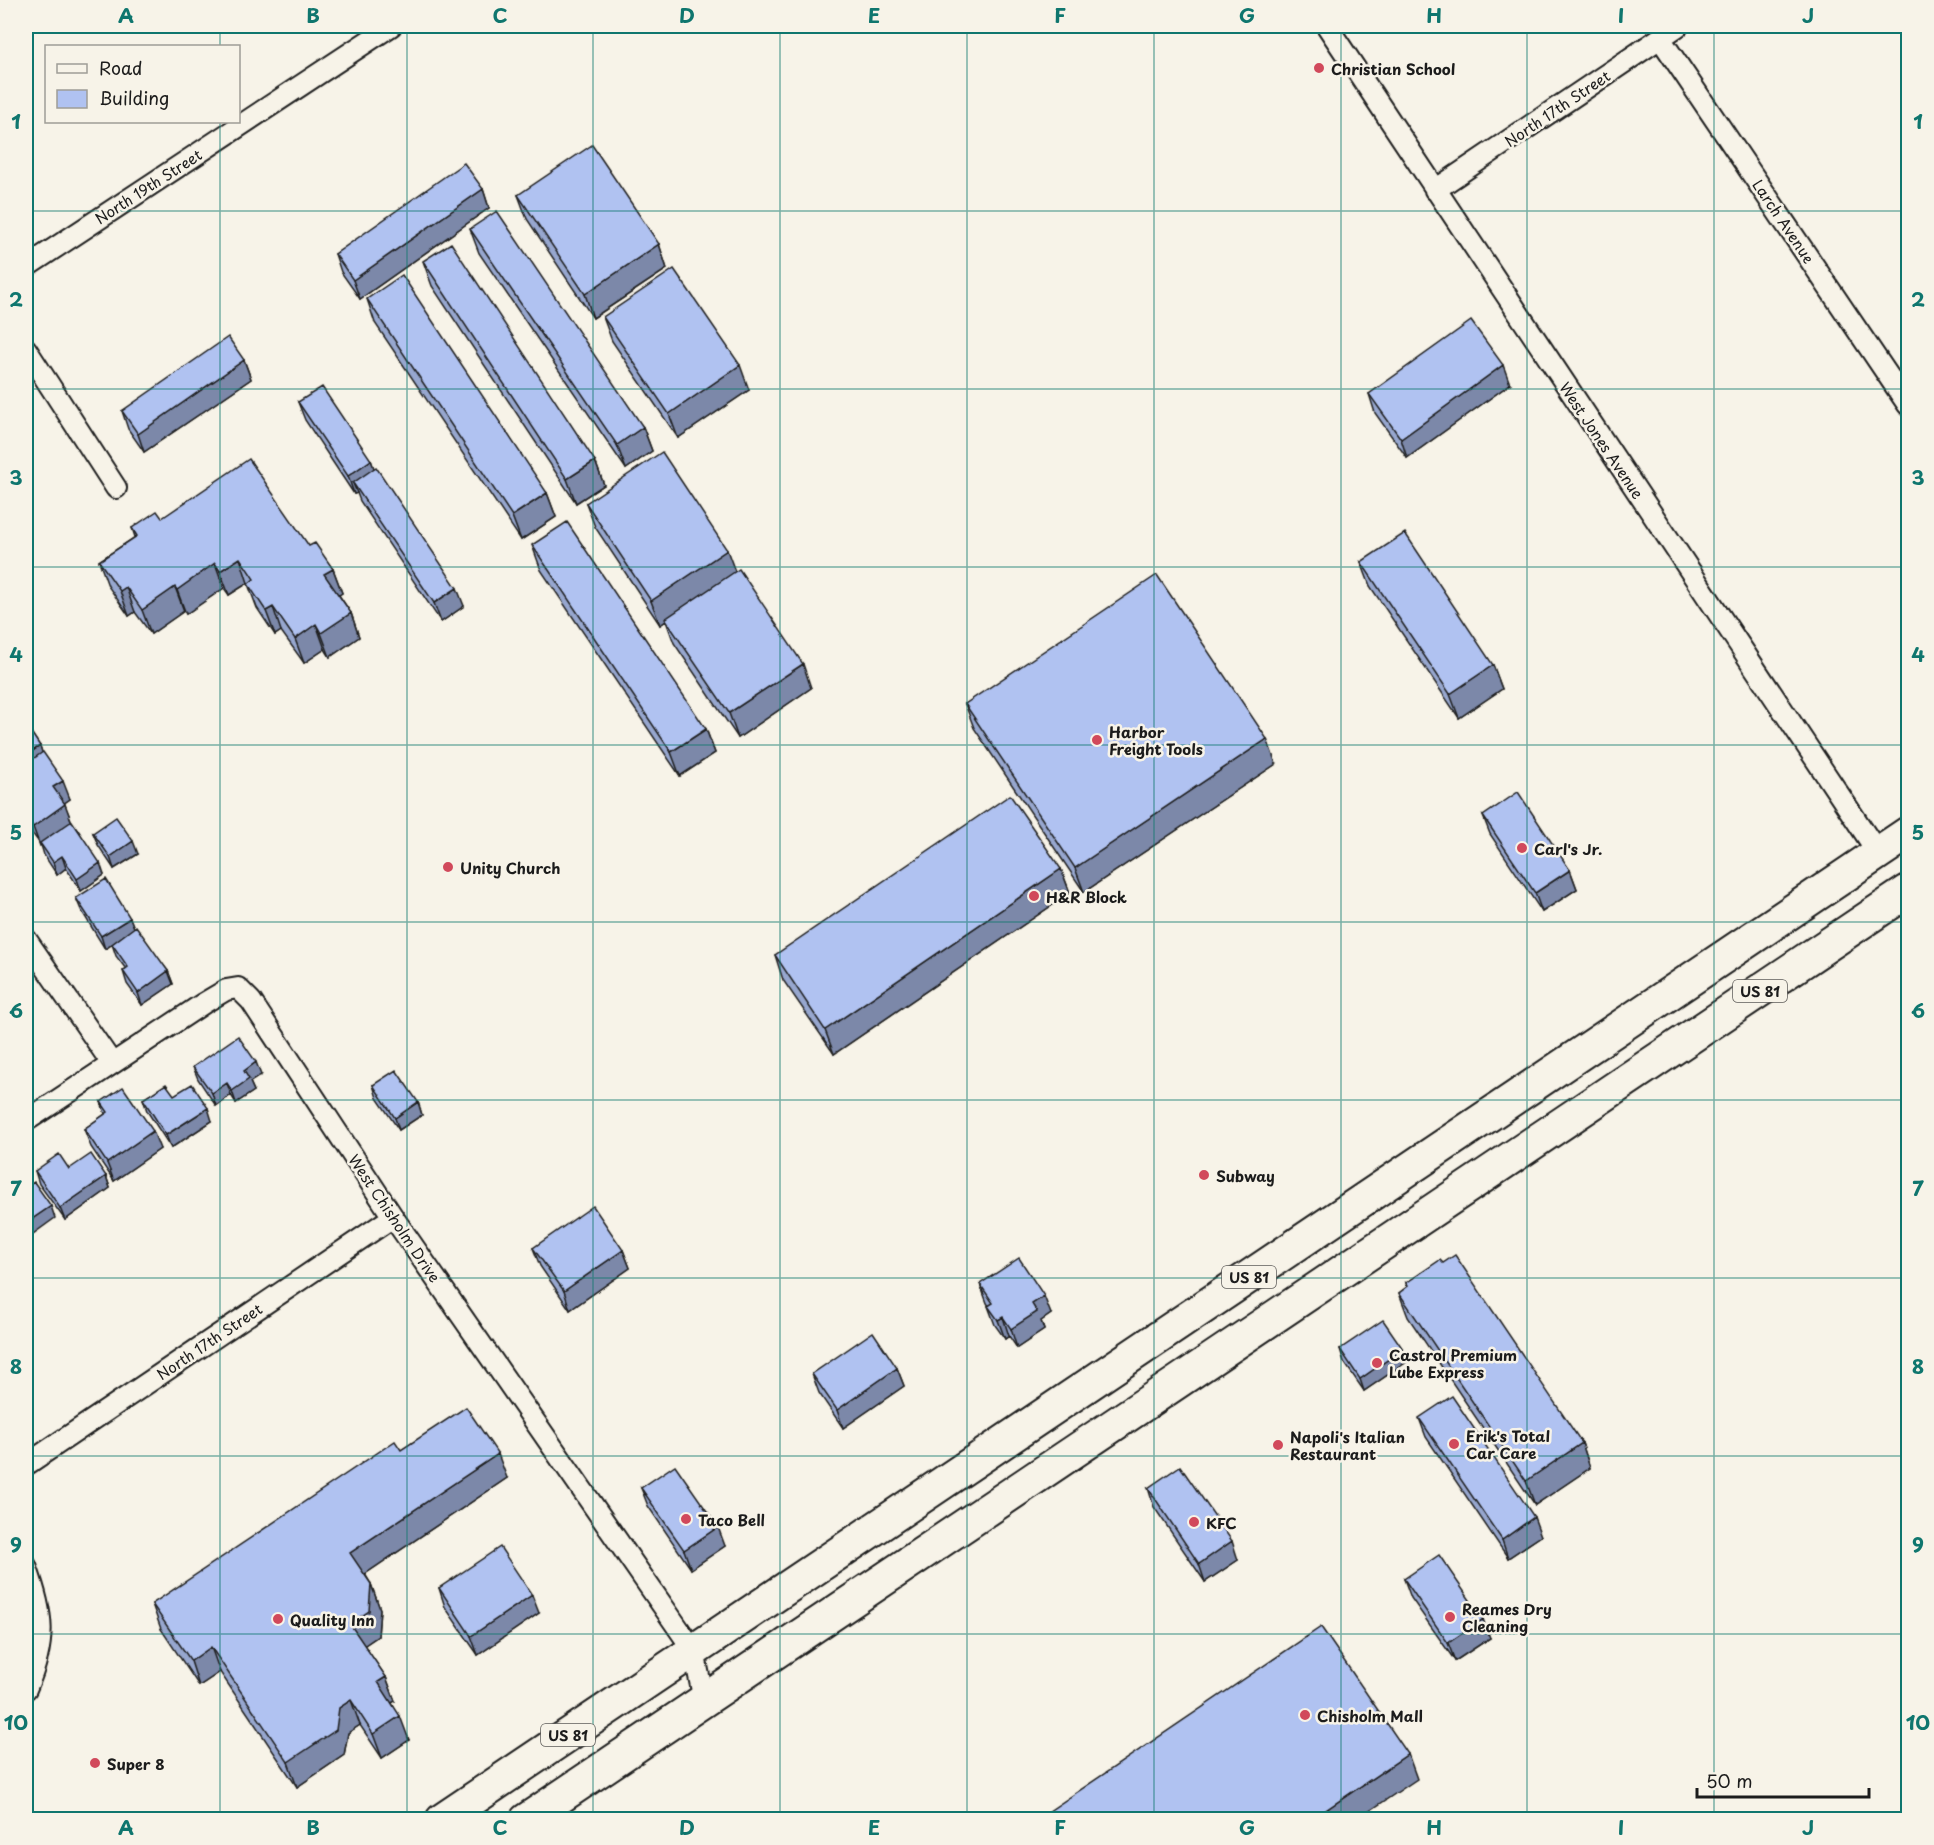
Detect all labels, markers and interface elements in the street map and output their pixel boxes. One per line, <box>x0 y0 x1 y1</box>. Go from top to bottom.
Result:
text: A <box>118 0 134 30</box>
text: B <box>306 0 320 30</box>
text: C <box>492 0 508 30</box>
text: D <box>679 0 695 30</box>
text: E <box>868 0 880 30</box>
text: F <box>1054 0 1066 30</box>
text: G <box>1239 0 1255 30</box>
text: H <box>1426 0 1442 30</box>
text: I <box>1618 0 1624 30</box>
text: J <box>1802 0 1814 30</box>
legend <box>45 45 240 123</box>
text: Road <box>99 54 143 81</box>
place label: Christian School <box>1331 57 1455 80</box>
marker: Christian School <box>1312 61 1326 75</box>
street label: North 17th Street <box>1500 64 1615 152</box>
text: Building <box>99 84 169 111</box>
text: 1 <box>11 106 21 136</box>
text: 1 <box>1913 106 1923 136</box>
street label: North 19th Street <box>90 143 206 229</box>
street label: Larch Avenue <box>1747 174 1821 268</box>
text: 2 <box>9 284 23 314</box>
text: 2 <box>1911 284 1925 314</box>
street label: West Jones Avenue <box>1554 377 1650 503</box>
text: 3 <box>9 462 23 492</box>
text: 3 <box>1911 462 1925 492</box>
text: 4 <box>9 639 23 669</box>
text: 4 <box>1911 639 1925 669</box>
place label: Harbor Freight Tools <box>1109 720 1203 760</box>
marker: Harbor Freight Tools <box>1090 733 1104 747</box>
text: 5 <box>10 817 22 847</box>
text: 5 <box>1912 817 1924 847</box>
place label: Carl's Jr. <box>1534 837 1602 860</box>
marker: Carl's Jr. <box>1515 841 1529 855</box>
place label: Unity Church <box>460 856 560 879</box>
marker: Unity Church <box>441 860 455 874</box>
place label: H&R Block <box>1046 885 1127 908</box>
marker: H&R Block <box>1027 889 1041 903</box>
road number: US 81 <box>1733 980 1787 1002</box>
text: 6 <box>9 995 23 1025</box>
text: 6 <box>1911 995 1925 1025</box>
street label: West Chisholm Drive <box>343 1149 447 1287</box>
place label: Subway <box>1216 1164 1275 1187</box>
marker: Subway <box>1197 1168 1211 1182</box>
text: 7 <box>10 1173 22 1203</box>
text: 7 <box>1912 1173 1924 1203</box>
road number: US 81 <box>1222 1266 1276 1288</box>
street label: North 17th Street <box>152 1297 267 1385</box>
place label: Castrol Premium Lube Express <box>1389 1343 1517 1383</box>
text: 8 <box>10 1351 22 1381</box>
text: 8 <box>1912 1351 1924 1381</box>
marker: Castrol Premium Lube Express <box>1370 1356 1384 1370</box>
place label: Erik's Total Car Care <box>1466 1424 1550 1464</box>
place label: Napoli's Italian Restaurant <box>1290 1425 1405 1465</box>
marker: Erik's Total Car Care <box>1447 1437 1461 1451</box>
marker: Napoli's Italian Restaurant <box>1271 1438 1285 1452</box>
place label: Taco Bell <box>698 1508 765 1531</box>
place label: KFC <box>1206 1511 1237 1534</box>
marker: Taco Bell <box>679 1512 693 1526</box>
marker: KFC <box>1187 1515 1201 1529</box>
text: 9 <box>10 1529 22 1559</box>
text: 9 <box>1912 1529 1924 1559</box>
place label: Reames Dry Cleaning <box>1462 1597 1552 1637</box>
place label: Quality Inn <box>290 1608 374 1631</box>
marker: Reames Dry Cleaning <box>1443 1610 1457 1624</box>
marker: Quality Inn <box>271 1612 285 1626</box>
place label: Chisholm Mall <box>1317 1704 1423 1727</box>
text: 10 <box>4 1707 28 1737</box>
text: 10 <box>1906 1707 1930 1737</box>
marker: Chisholm Mall <box>1298 1708 1312 1722</box>
road number: US 81 <box>541 1724 595 1746</box>
place label: Super 8 <box>107 1752 165 1775</box>
marker: Super 8 <box>88 1756 102 1770</box>
scale bar <box>1697 1761 1870 1799</box>
text: 50 m <box>1706 1767 1753 1794</box>
text: A <box>118 1812 134 1842</box>
text: B <box>306 1812 320 1842</box>
text: C <box>492 1812 508 1842</box>
text: D <box>679 1812 695 1842</box>
text: E <box>868 1812 880 1842</box>
text: F <box>1054 1812 1066 1842</box>
text: G <box>1239 1812 1255 1842</box>
text: H <box>1426 1812 1442 1842</box>
text: I <box>1618 1812 1624 1842</box>
text: J <box>1802 1812 1814 1842</box>

